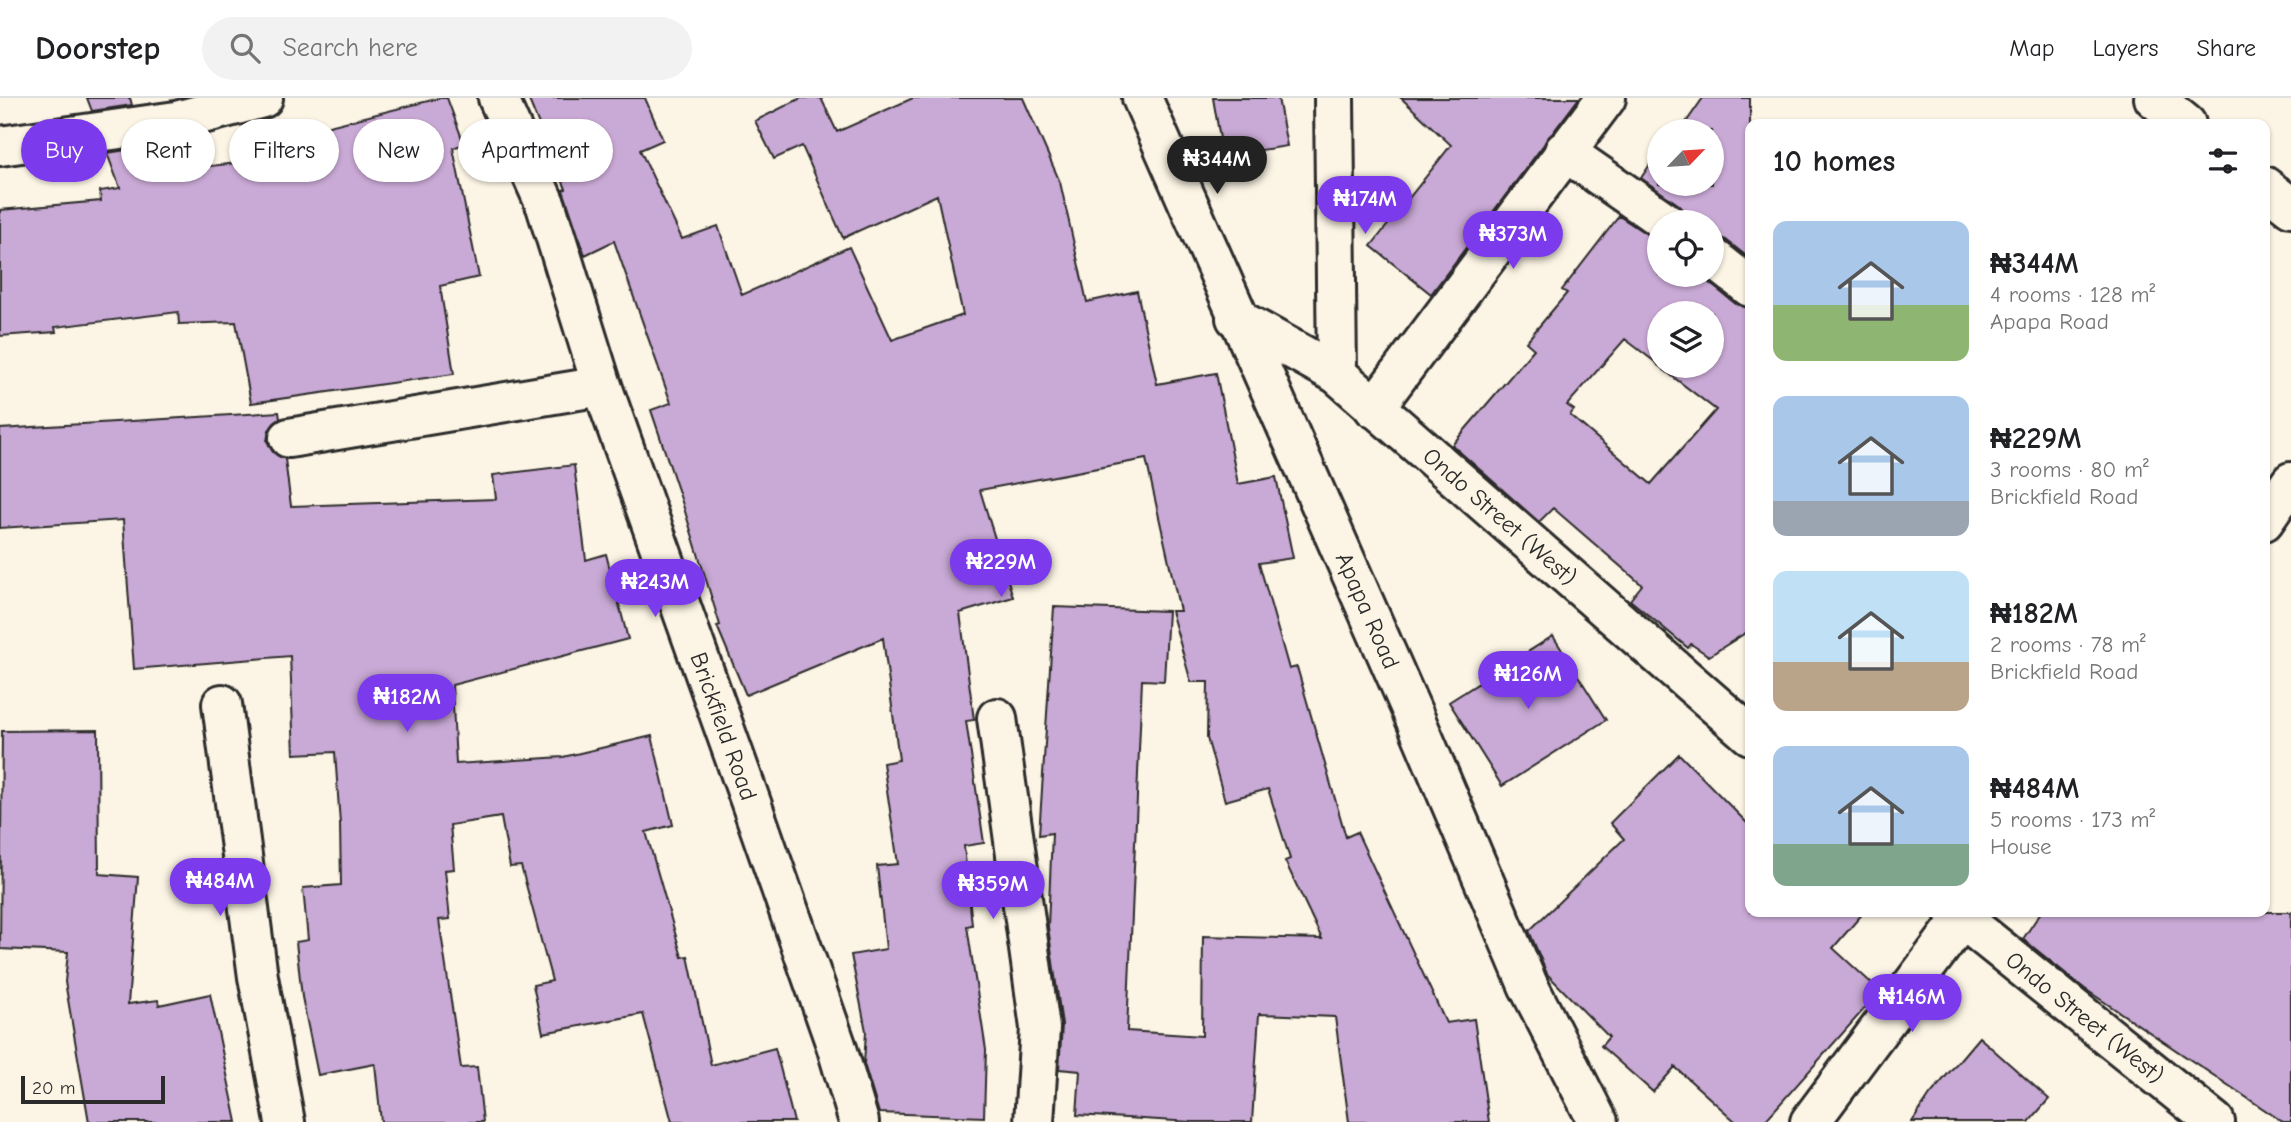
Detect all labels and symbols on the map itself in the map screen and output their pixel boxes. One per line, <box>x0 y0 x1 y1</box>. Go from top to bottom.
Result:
north arrow <box>1647 119 1724 196</box>
pin: ₦344M <box>1168 136 1266 196</box>
pin: ₦174M <box>1316 176 1414 236</box>
pin: ₦373M <box>1464 212 1562 271</box>
street label: Ondo Street (West) <box>1417 442 1583 591</box>
pin: ₦229M <box>952 540 1050 599</box>
street label: Apapa Road <box>1330 548 1405 673</box>
pin: ₦243M <box>606 560 704 619</box>
street label: Brickfield Road <box>684 648 763 804</box>
pin: ₦126M <box>1479 652 1577 711</box>
pin: ₦182M <box>358 674 456 734</box>
pin: ₦484M <box>171 858 269 918</box>
pin: ₦359M <box>944 862 1042 921</box>
street label: Ondo Street (West) <box>2000 945 2170 1089</box>
pin: ₦146M <box>1863 974 1961 1034</box>
scale bar <box>21 1073 164 1105</box>

